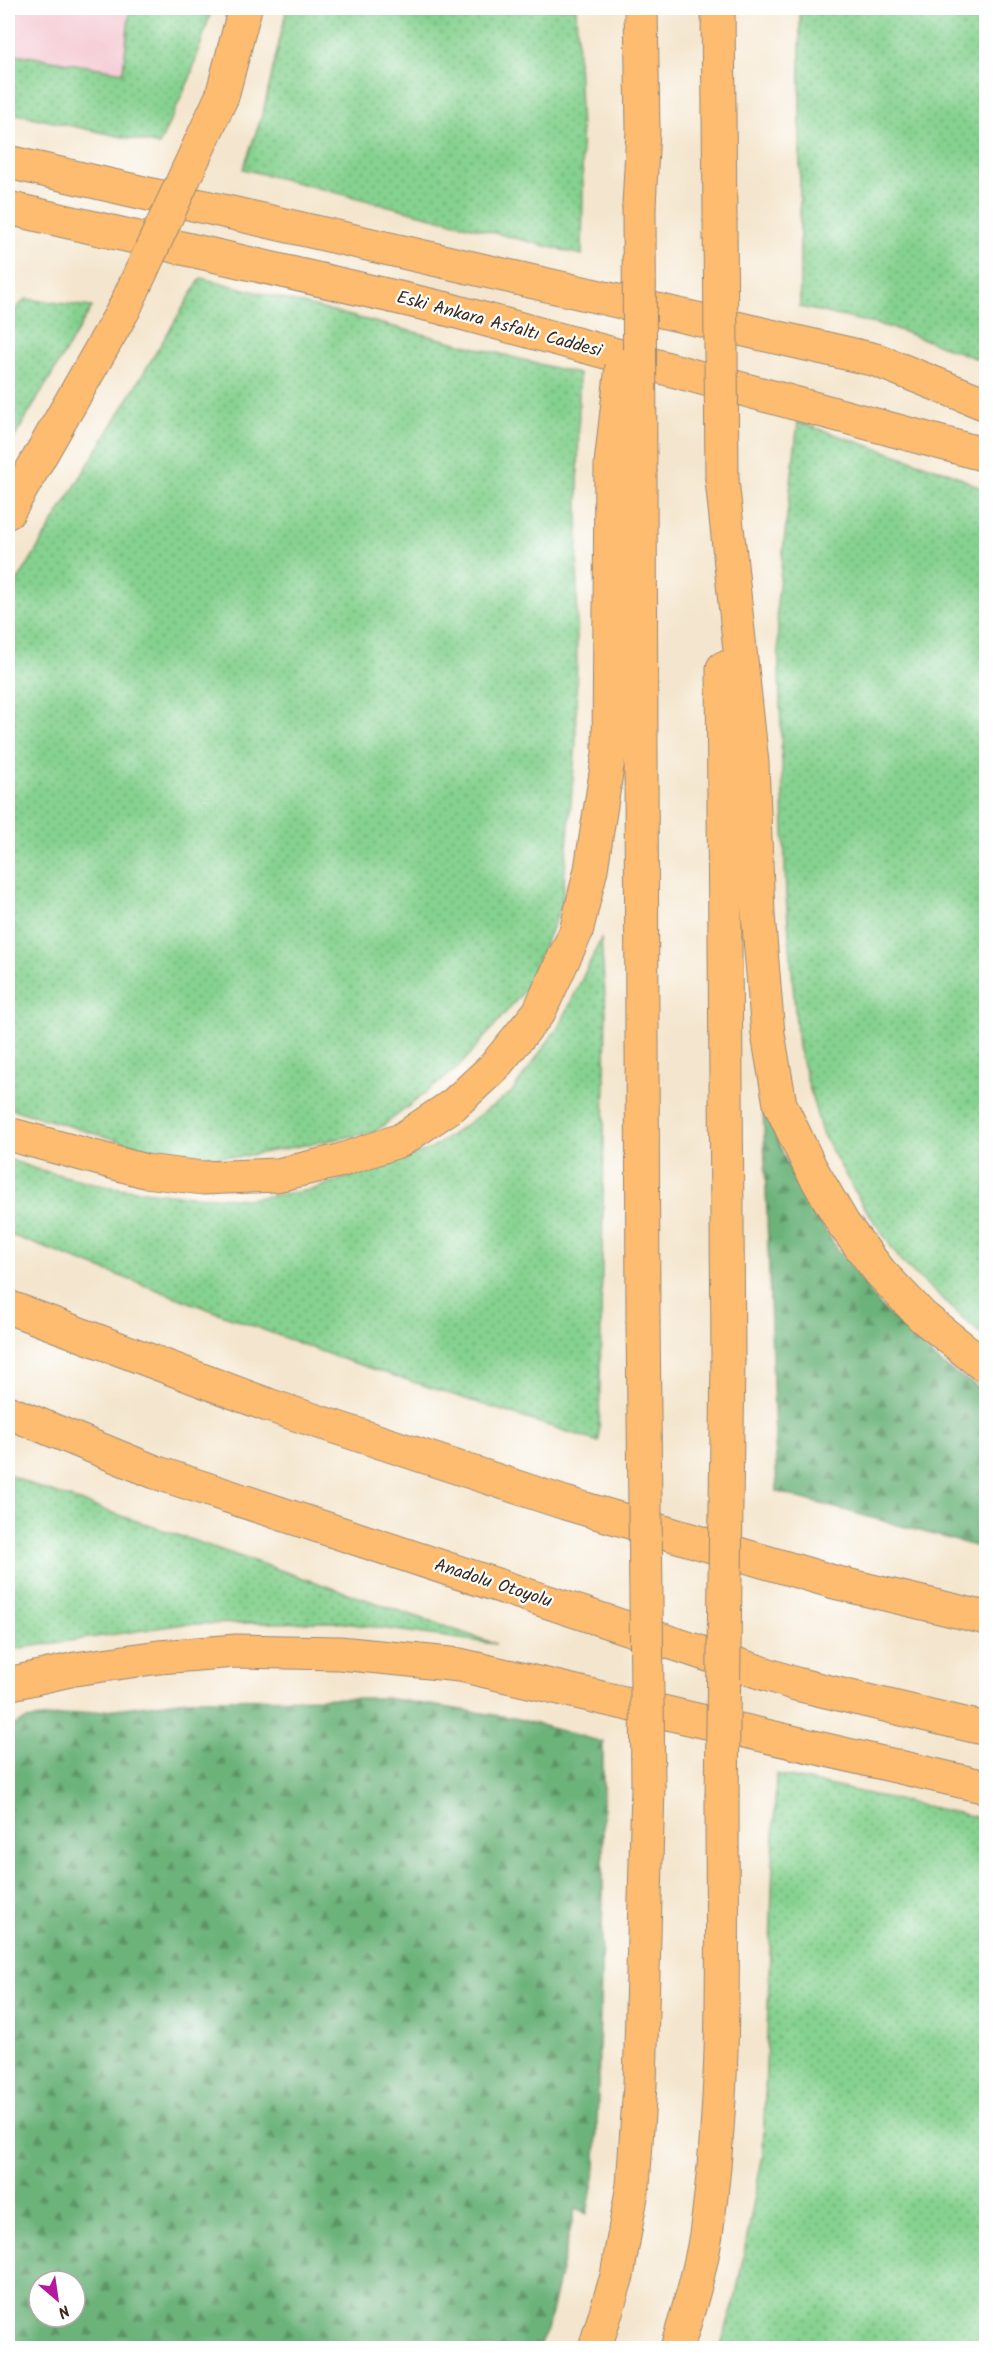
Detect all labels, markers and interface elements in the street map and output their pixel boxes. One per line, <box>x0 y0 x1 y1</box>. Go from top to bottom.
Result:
street label: Eski Ankara Asfaltı Caddesi <box>393 284 606 367</box>
street label: Anadolu Otoyolu <box>430 1551 556 1617</box>
north arrow <box>27 2269 87 2329</box>
text: N <box>53 2297 74 2324</box>

